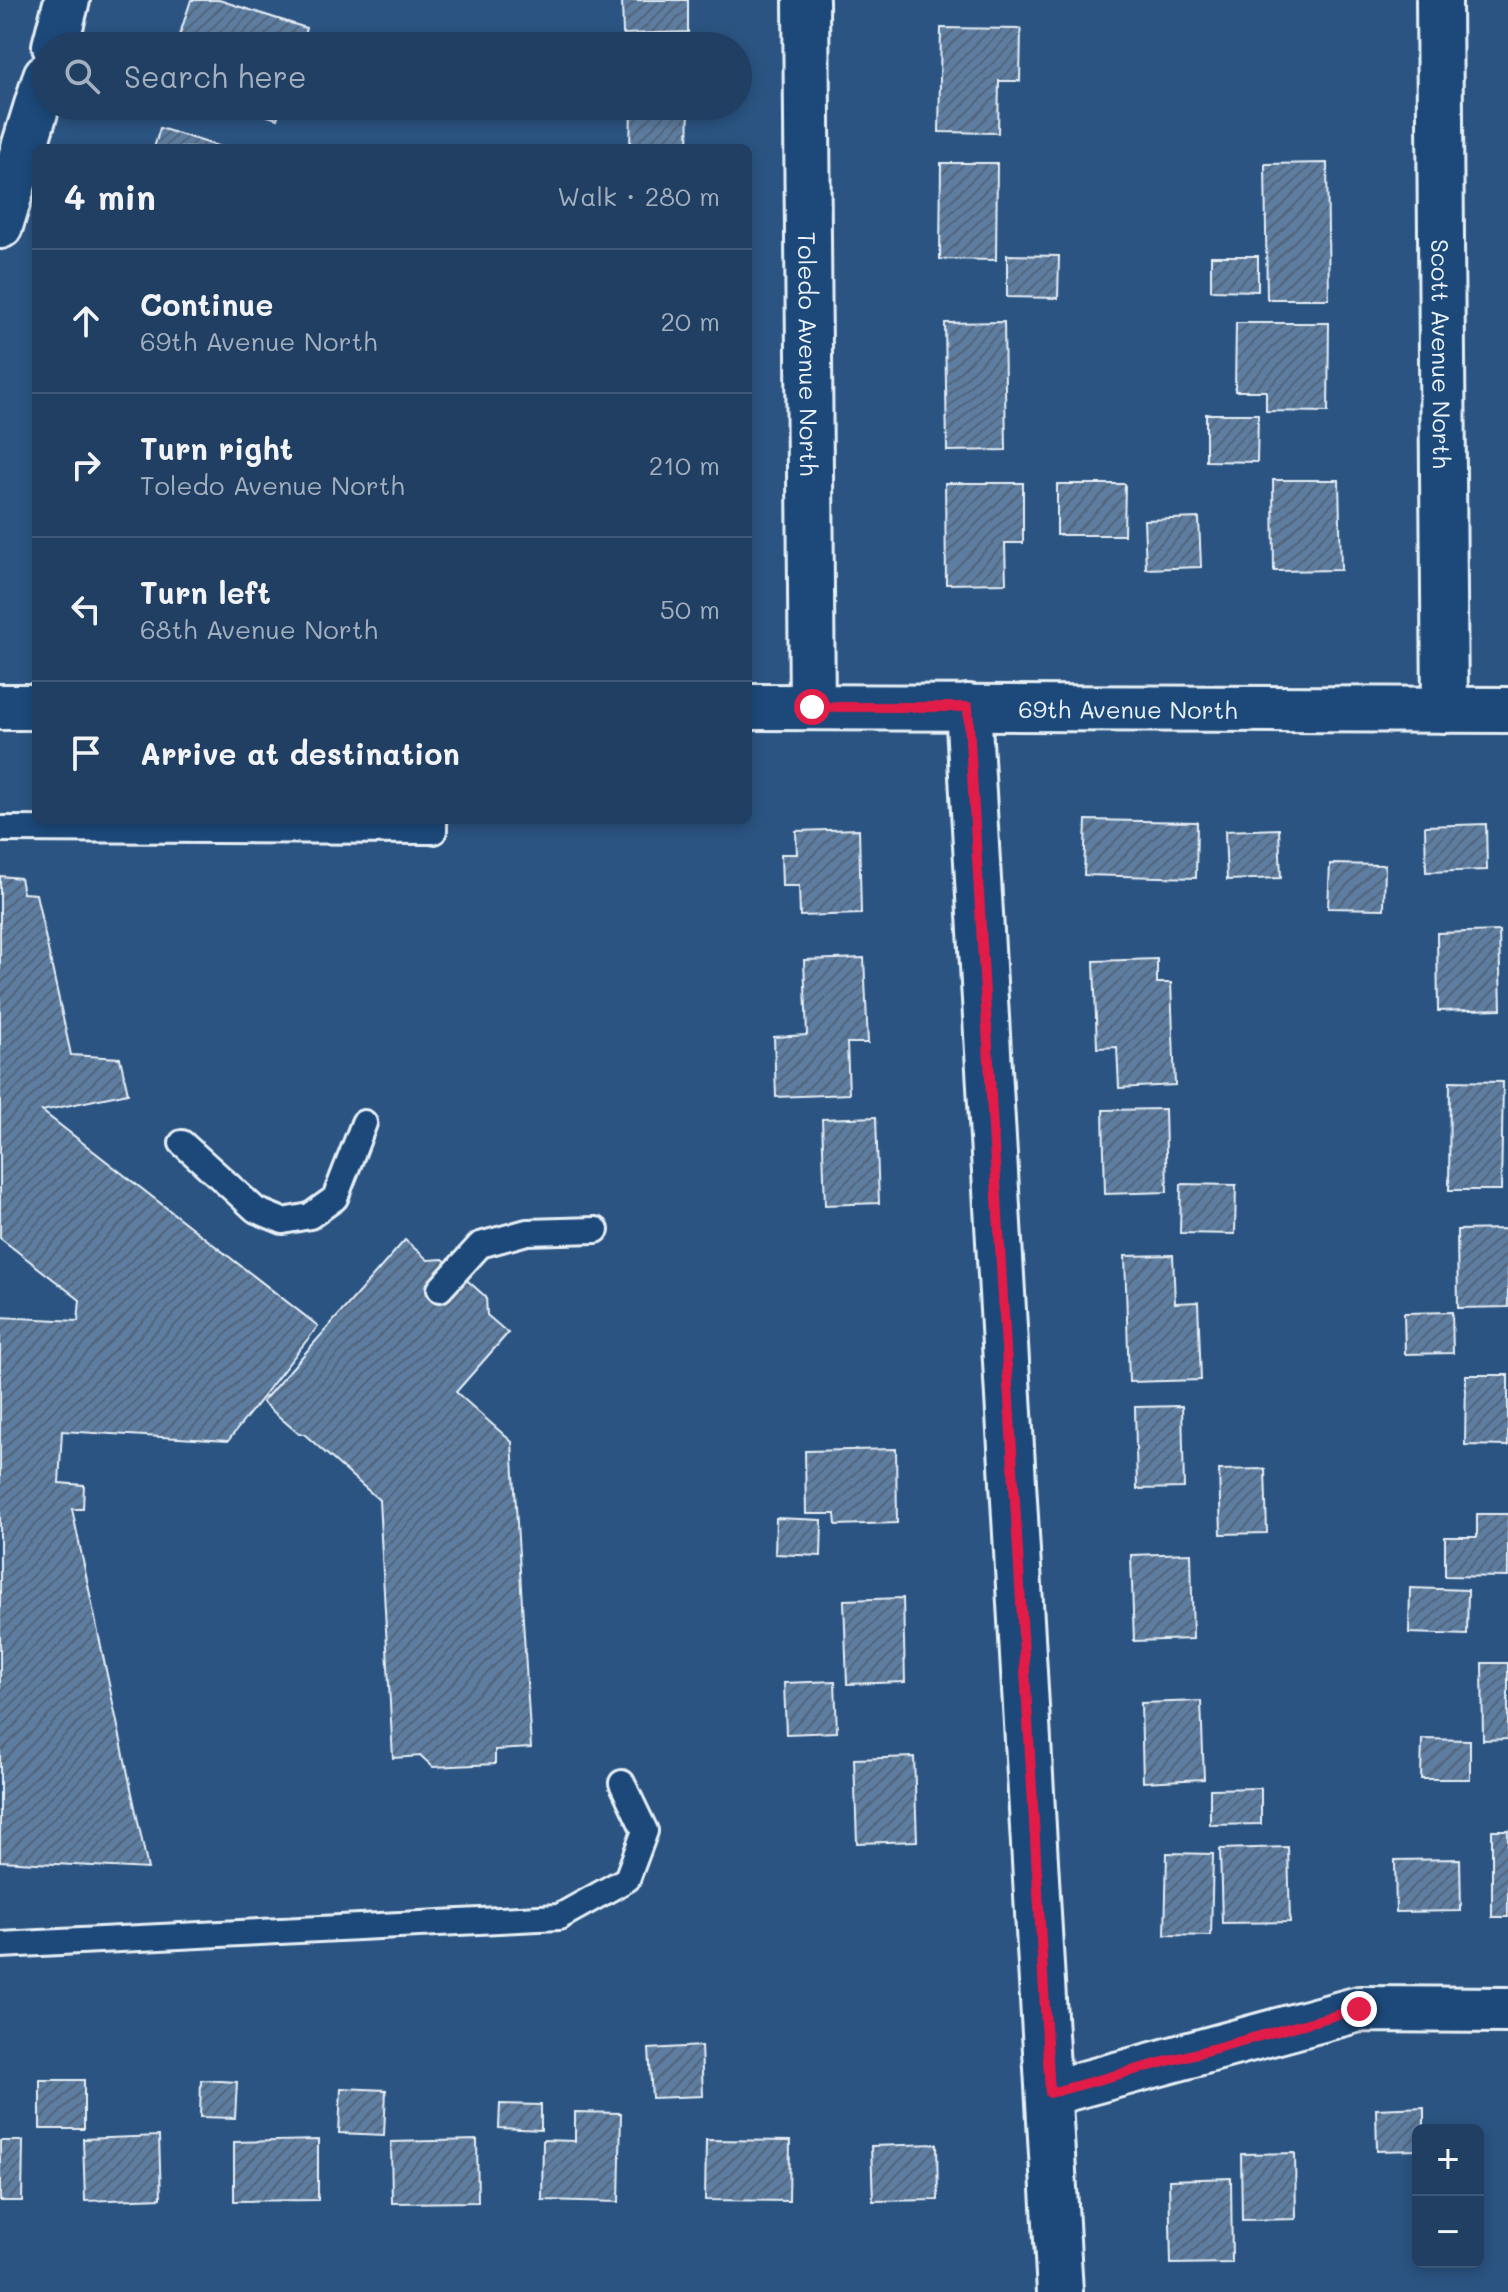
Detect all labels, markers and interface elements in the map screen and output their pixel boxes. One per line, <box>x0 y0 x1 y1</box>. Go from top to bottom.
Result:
search box <box>32 32 752 120</box>
icon: search <box>60 54 104 98</box>
text: Search here <box>124 56 307 96</box>
text: 4 min <box>64 174 156 219</box>
text: Walk · 280 m <box>557 179 720 213</box>
street label: Toledo Avenue North <box>792 232 826 476</box>
street label: Scott Avenue North <box>1426 239 1458 469</box>
text: Continue <box>140 284 273 324</box>
icon: ahead <box>64 299 108 343</box>
text: 20 m <box>660 304 720 338</box>
text: 69th Avenue North <box>140 324 378 358</box>
text: Turn right <box>140 428 293 468</box>
icon: right <box>64 443 108 487</box>
text: 210 m <box>649 448 720 482</box>
text: Toledo Avenue North <box>140 468 405 502</box>
text: Turn left <box>140 572 271 612</box>
icon: left <box>64 587 108 631</box>
text: 50 m <box>660 592 720 626</box>
text: 68th Avenue North <box>140 612 378 646</box>
route start <box>794 689 830 725</box>
street label: 69th Avenue North <box>1018 693 1238 724</box>
icon: arrive <box>64 731 108 775</box>
text: Arrive at destination <box>140 733 460 773</box>
route end <box>1341 1991 1377 2027</box>
map controls <box>1412 2124 1484 2268</box>
button: + <box>1412 2124 1484 2196</box>
button: − <box>1412 2196 1484 2268</box>

